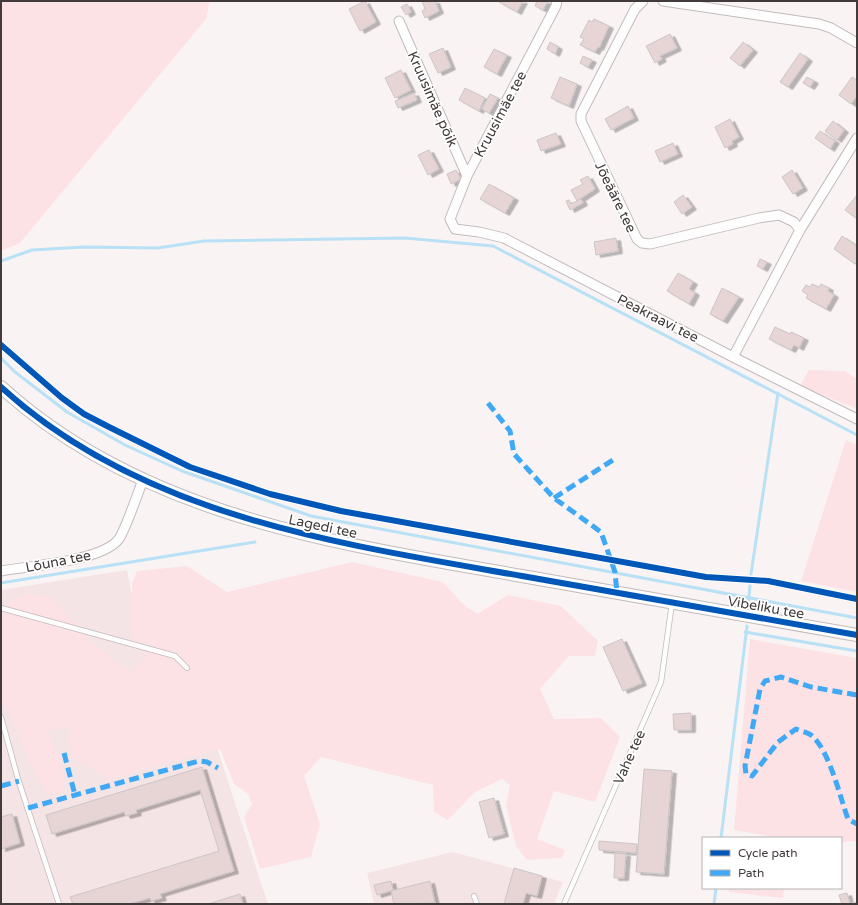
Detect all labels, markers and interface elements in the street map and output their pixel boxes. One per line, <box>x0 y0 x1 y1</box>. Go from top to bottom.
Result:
street label: Kruusimäe põik <box>404 49 461 150</box>
street label: Kruusimäe tee <box>471 68 530 160</box>
street label: Jõeääre tee <box>591 159 640 235</box>
street label: Peakraavi tee <box>614 291 701 346</box>
street label: Lagedi tee <box>287 511 359 542</box>
street label: Lõuna tee <box>24 547 92 576</box>
street label: Vibeliku tee <box>726 592 806 623</box>
street label: Vahe tee <box>610 727 649 787</box>
legend <box>702 837 842 889</box>
text: Cycle path <box>738 846 797 860</box>
text: Path <box>738 866 764 880</box>

